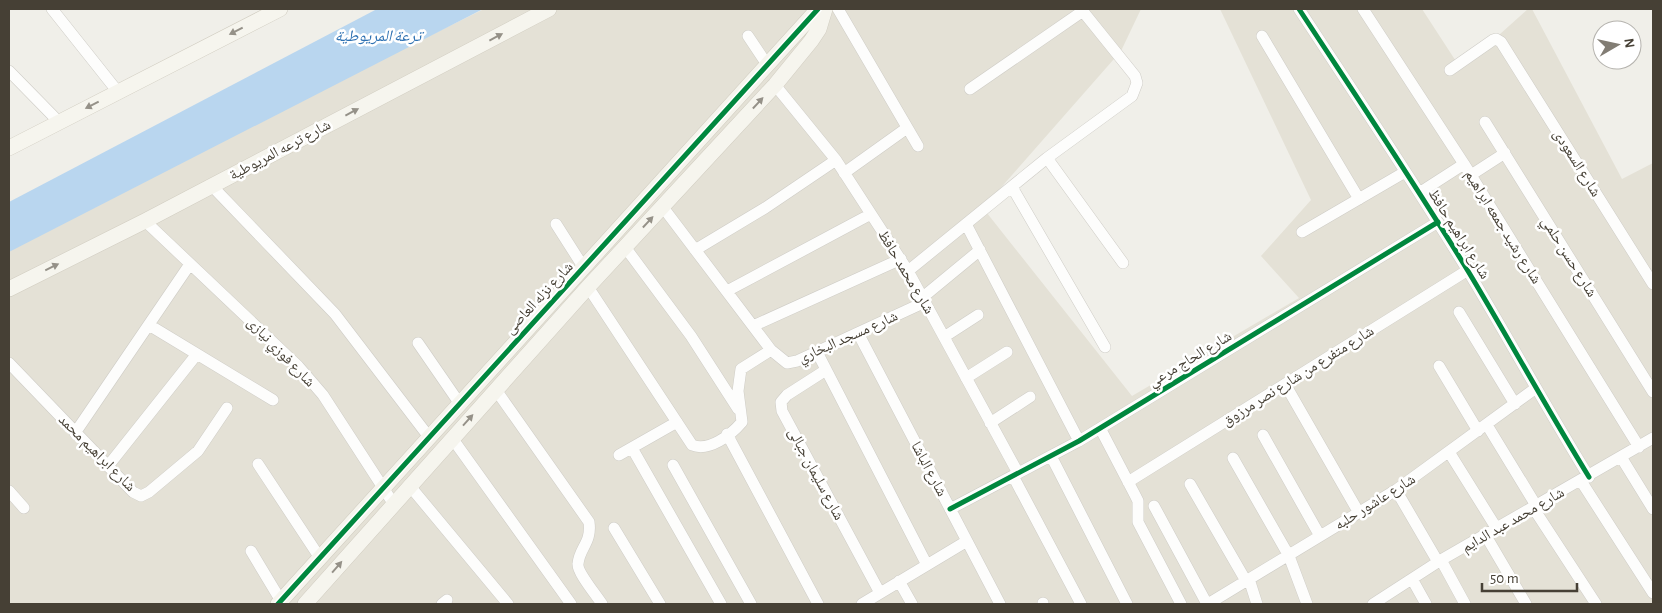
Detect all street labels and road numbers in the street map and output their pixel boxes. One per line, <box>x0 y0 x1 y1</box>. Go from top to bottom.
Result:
street label: شارع ترعه المريوطية <box>227 117 334 185</box>
street label: شارع السعودى <box>1549 127 1604 201</box>
street label: شارع رشيد جمعه ابراهيم <box>1460 167 1544 288</box>
street label: شارع ابراهيم حافظ <box>1424 186 1493 283</box>
street label: شارع حسن حلمي <box>1535 214 1600 302</box>
street label: شارع محمد حافظ <box>873 227 937 318</box>
street label: شارع نزله العاصى <box>502 259 578 338</box>
street label: شارع مسجد البخاري <box>796 308 902 369</box>
street label: شارع فوزي نيازى <box>242 314 318 392</box>
street label: شارع متفرع من شارع نصر مرزوق <box>1220 323 1378 431</box>
street label: شارع الحاج مرعي <box>1146 328 1236 393</box>
street label: شارع ابراهيم محمد <box>54 412 138 496</box>
street label: شارع سليمان جبالى <box>784 425 847 524</box>
street label: شارع الباشا <box>907 439 950 500</box>
street label: شارع عاشور حلبه <box>1332 471 1419 534</box>
street label: شارع محمد عبد الدايم <box>1459 485 1568 557</box>

